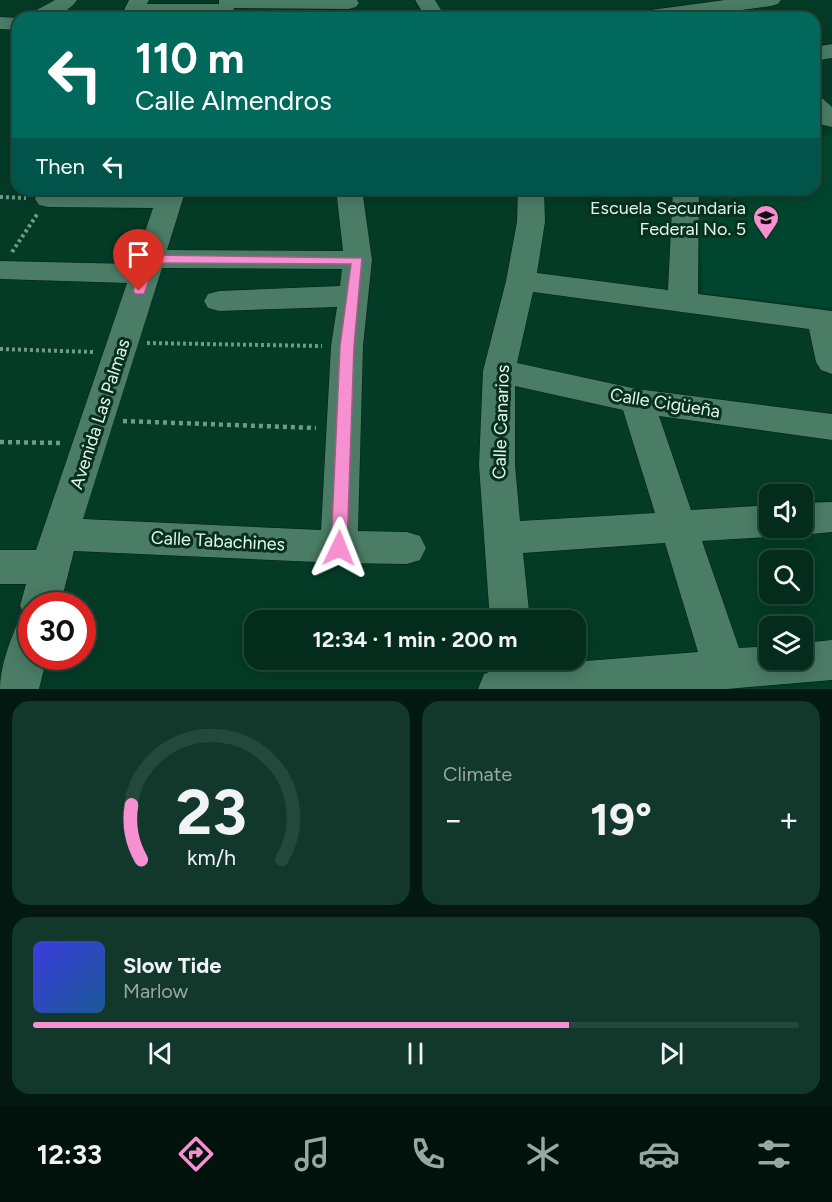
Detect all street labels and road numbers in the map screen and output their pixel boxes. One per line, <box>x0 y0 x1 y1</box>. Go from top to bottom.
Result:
street label: Avenida Las Palmas <box>65 336 135 492</box>
street label: Calle Canarios <box>488 364 514 480</box>
street label: Calle Cigüeña <box>608 383 722 423</box>
street label: Calle Tabachines <box>150 527 286 555</box>

